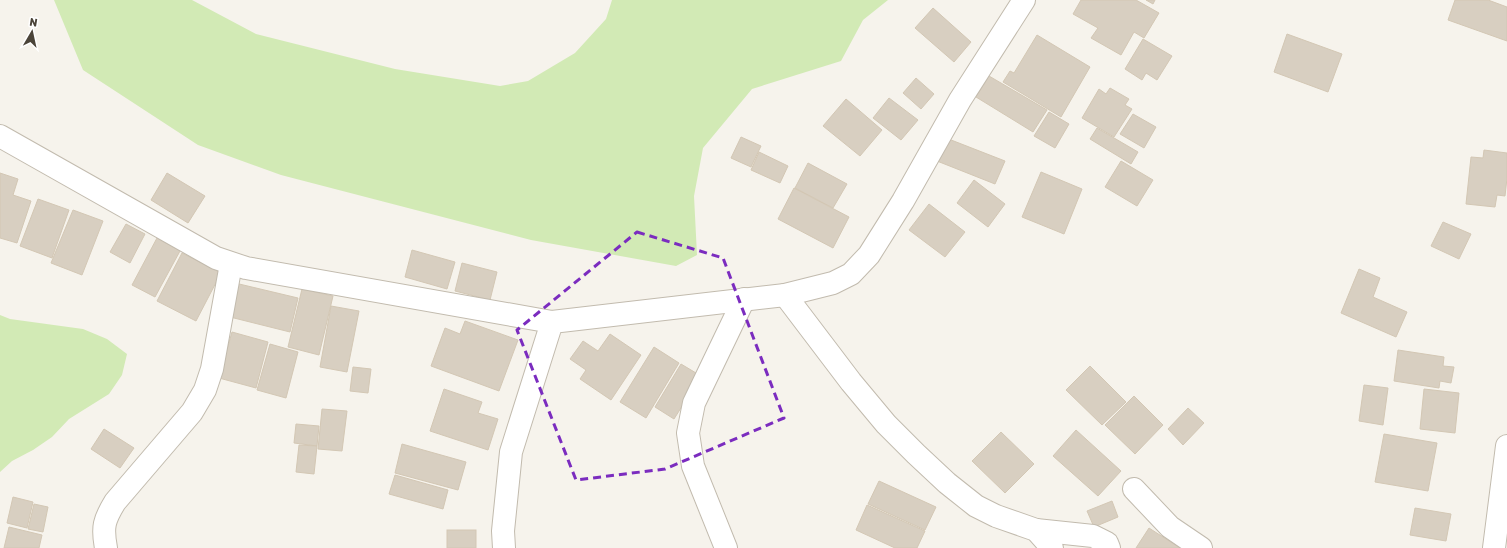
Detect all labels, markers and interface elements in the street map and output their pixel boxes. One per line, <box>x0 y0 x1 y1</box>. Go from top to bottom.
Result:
north arrow <box>12 12 52 52</box>
text: N <box>29 16 38 30</box>

